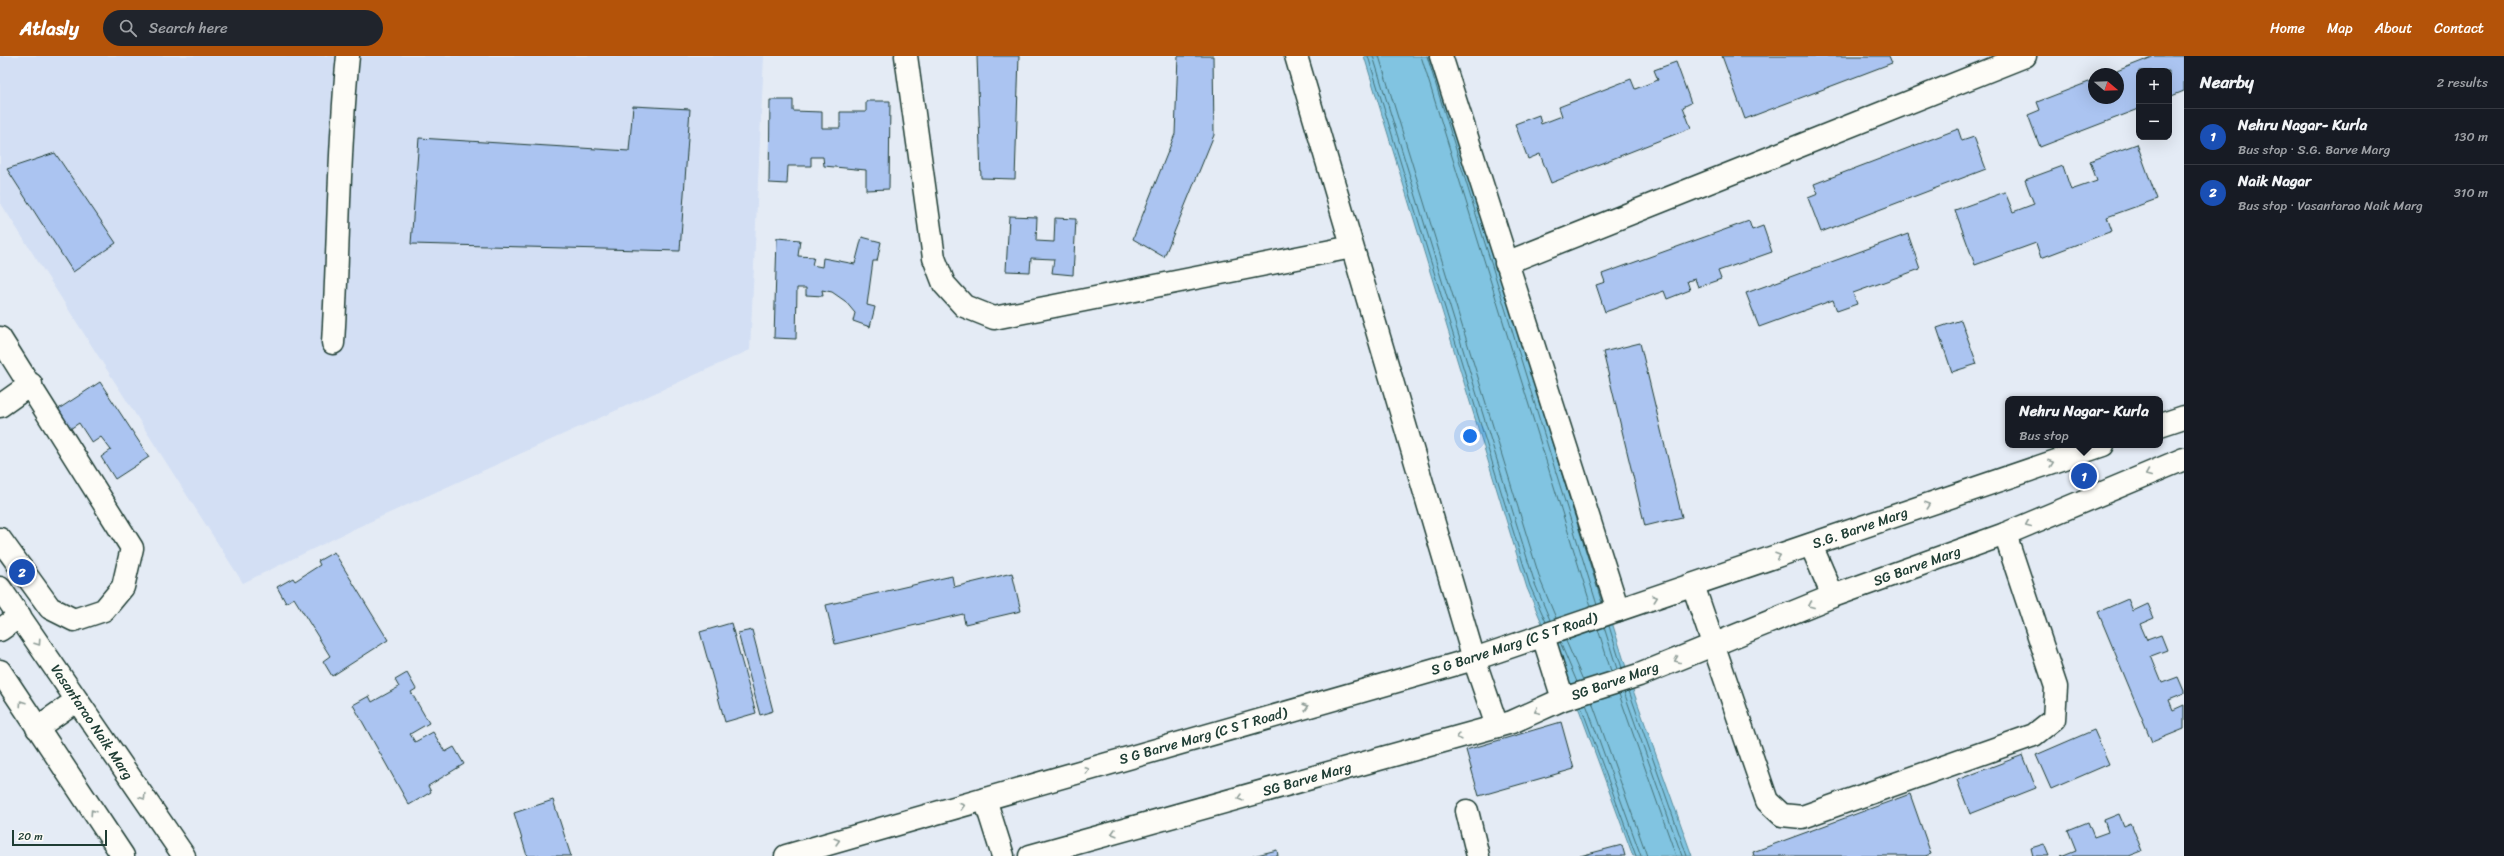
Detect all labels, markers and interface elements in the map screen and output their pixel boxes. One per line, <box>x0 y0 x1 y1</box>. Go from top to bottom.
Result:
search box <box>103 10 383 46</box>
text: Atlasly <box>20 12 79 45</box>
text: Search here <box>149 15 228 41</box>
text: Home <box>2270 16 2305 41</box>
text: Map <box>2327 16 2353 41</box>
text: About <box>2375 16 2412 41</box>
text: Contact <box>2434 16 2484 41</box>
icon: search <box>117 17 139 39</box>
text: Nearby <box>2200 67 2254 97</box>
north arrow <box>2088 68 2124 104</box>
map controls <box>2136 68 2172 140</box>
button: + <box>2136 68 2172 104</box>
text: 2 results <box>2437 71 2488 94</box>
button: − <box>2136 104 2172 140</box>
text: Nehru Nagar- Kurla <box>2238 112 2367 138</box>
text: 1 <box>2210 125 2216 148</box>
text: 130 m <box>2454 125 2488 148</box>
text: Bus stop · S.G. Barve Marg <box>2238 138 2390 161</box>
text: Naik Nagar <box>2238 168 2311 194</box>
text: 2 <box>2209 181 2217 204</box>
text: 310 m <box>2454 181 2488 204</box>
text: Bus stop · Vasantarao Naik Marg <box>2238 194 2423 217</box>
popup <box>2005 396 2163 448</box>
text: Nehru Nagar- Kurla <box>2019 398 2149 424</box>
text: Bus stop <box>2019 424 2069 447</box>
your location <box>1460 426 1480 446</box>
one-way arrow <box>2047 459 2054 467</box>
pin: 1 <box>2071 461 2097 491</box>
one-way arrow <box>2145 470 2152 478</box>
street label: S.G. Barve Marg <box>1809 500 1911 556</box>
one-way arrow <box>1924 501 1931 509</box>
one-way arrow <box>2025 520 2032 528</box>
street label: SG Barve Marg <box>1870 539 1964 593</box>
one-way arrow <box>1775 552 1782 560</box>
pin: 2 <box>9 557 35 587</box>
one-way arrow <box>1652 594 1659 602</box>
one-way arrow <box>1808 600 1815 608</box>
street label: S G Barve Marg (C S T Road) <box>1428 605 1601 683</box>
one-way arrow <box>33 639 41 646</box>
street label: SG Barve Marg <box>1568 654 1662 708</box>
one-way arrow <box>1673 655 1680 663</box>
street label: Vasantarao Naik Marg <box>44 659 140 785</box>
street label: S G Barve Marg (C S T Road) <box>1116 700 1291 772</box>
one-way arrow <box>19 701 26 708</box>
one-way arrow <box>1302 703 1309 712</box>
one-way arrow <box>1533 706 1541 714</box>
one-way arrow <box>1456 732 1463 740</box>
street label: SG Barve Marg <box>1260 754 1354 804</box>
one-way arrow <box>1083 766 1090 775</box>
one-way arrow <box>138 792 145 799</box>
one-way arrow <box>1236 793 1243 802</box>
one-way arrow <box>959 802 965 810</box>
one-way arrow <box>90 809 98 816</box>
text: 20 m <box>18 827 43 846</box>
scale bar <box>12 828 107 847</box>
one-way arrow <box>1111 828 1118 836</box>
one-way arrow <box>833 837 840 846</box>

